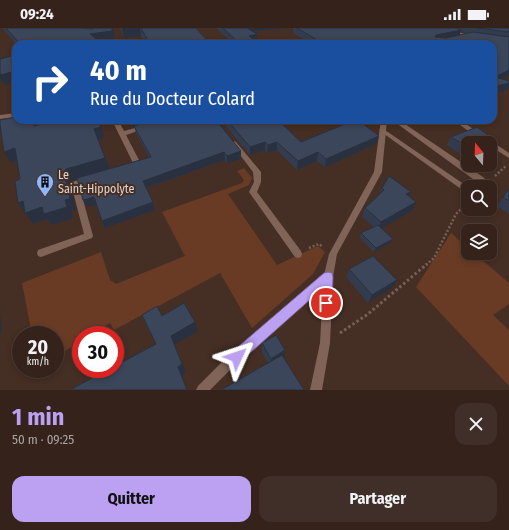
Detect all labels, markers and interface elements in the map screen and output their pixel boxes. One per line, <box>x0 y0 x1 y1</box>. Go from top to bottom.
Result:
text: 09:24 <box>20 5 54 23</box>
text: 40 m <box>90 54 147 87</box>
icon: right <box>24 56 76 108</box>
text: Rue du Docteur Colard <box>90 88 255 110</box>
north arrow <box>461 136 497 172</box>
map controls <box>461 136 497 260</box>
place label: Le Saint-Hippolyte <box>58 168 135 196</box>
building icon: Le Saint-Hippolyte <box>35 172 55 197</box>
button: search <box>461 180 497 216</box>
button: layers <box>461 224 497 260</box>
pin <box>309 286 343 320</box>
icon: arrive <box>315 292 337 314</box>
speed limit sign: 30 <box>72 326 124 378</box>
text: 20 <box>28 335 48 359</box>
position arrow <box>216 336 258 378</box>
text: km/h <box>27 356 49 368</box>
text: 1 min <box>12 403 64 431</box>
button: close <box>455 403 497 445</box>
text: 50 m · 09:25 <box>12 432 74 447</box>
button: Quitter <box>12 476 251 522</box>
button: Partager <box>259 476 497 522</box>

